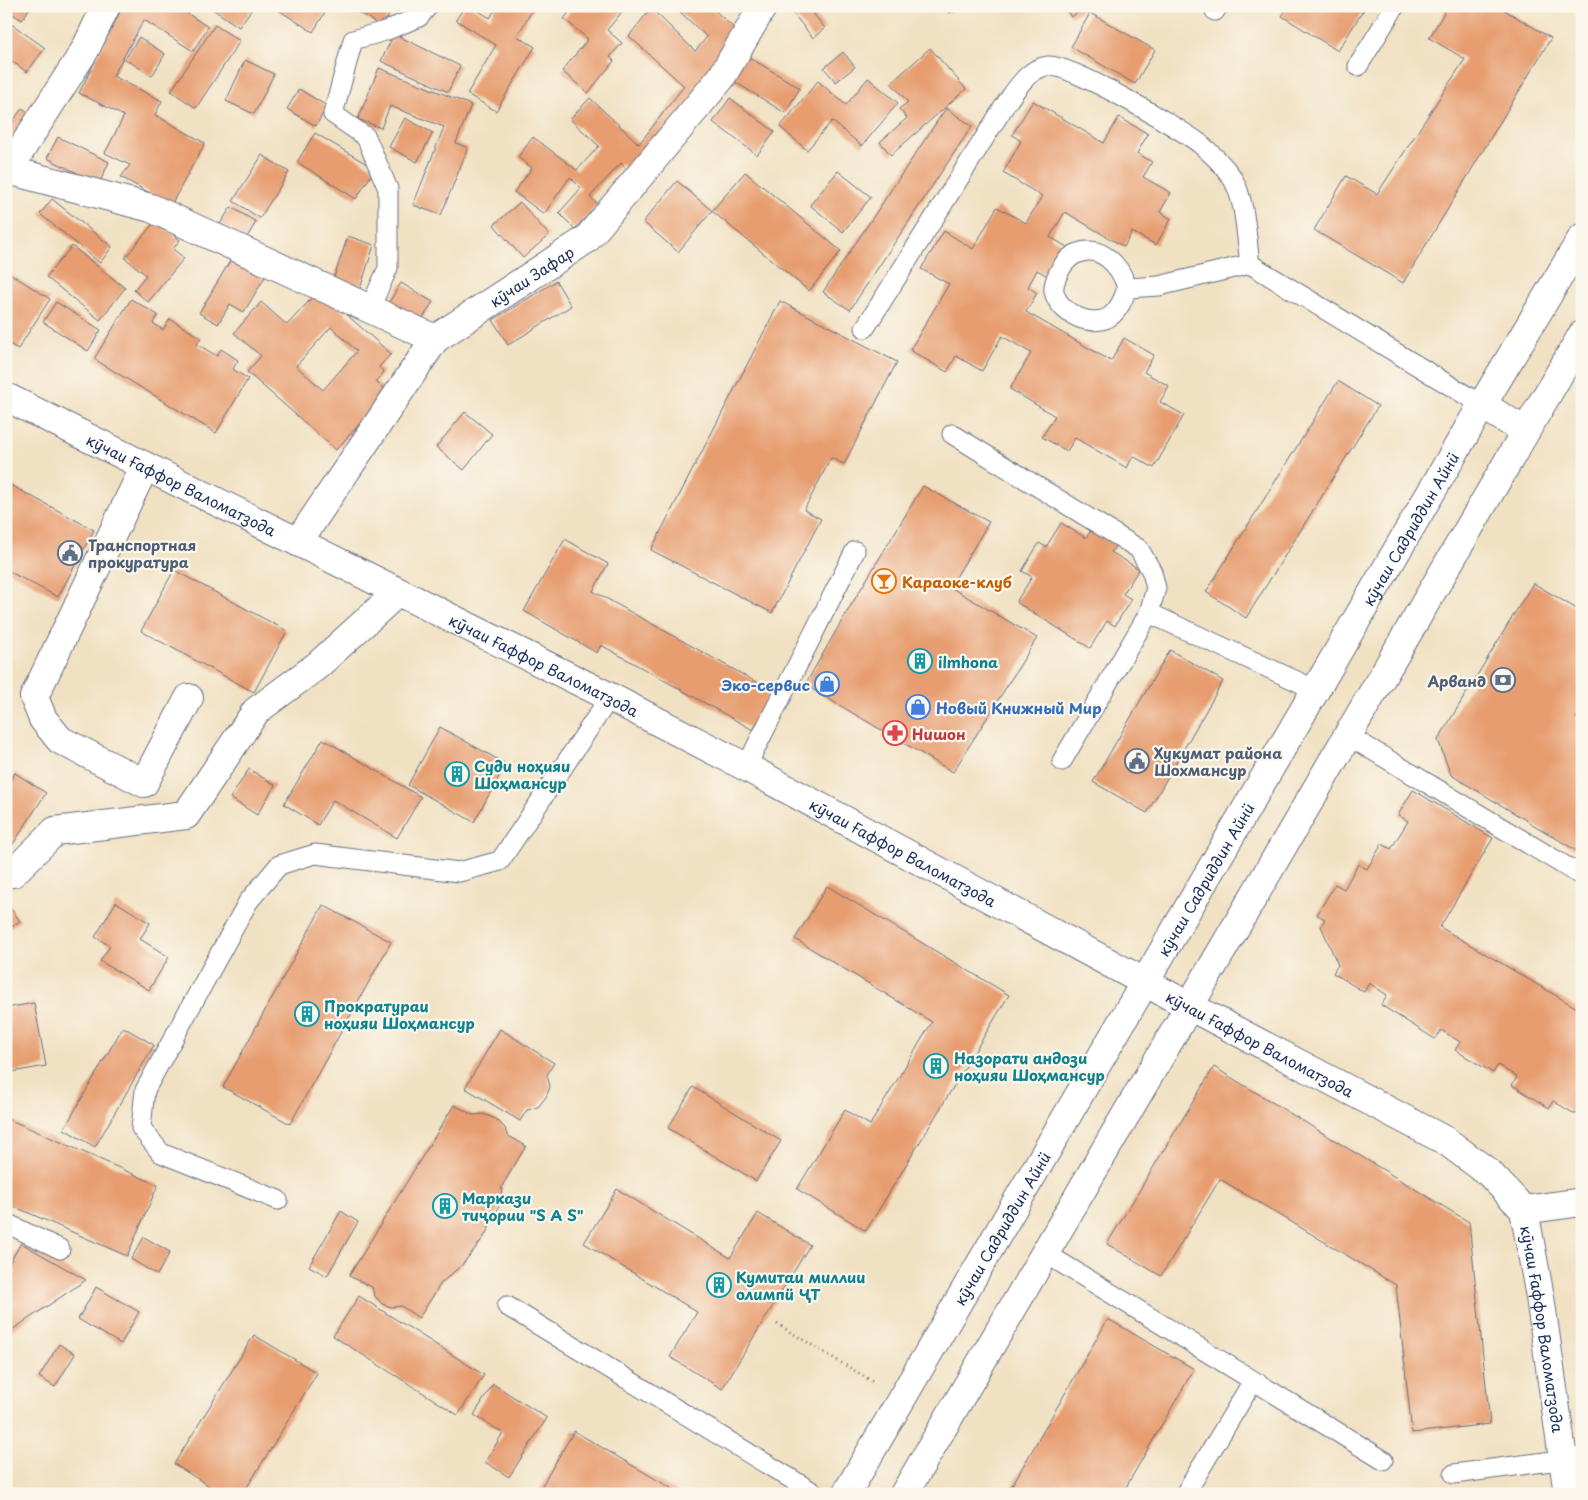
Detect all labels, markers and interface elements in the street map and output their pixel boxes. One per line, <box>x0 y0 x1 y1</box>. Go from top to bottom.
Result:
street label: кӯчаи Зафар <box>484 239 578 312</box>
street label: кӯчаи Ғаффор Валоматзода <box>83 427 281 541</box>
street label: кӯчаи Садриддин Айнӣ <box>1356 447 1464 610</box>
place label: Транспортная прокуратура <box>88 533 196 573</box>
public building icon: Транспортная прокуратура <box>57 540 83 566</box>
bar icon: Караоке-клуб <box>871 568 897 594</box>
place label: Караоке-клуб <box>902 570 1012 593</box>
street label: кӯчаи Ғаффор Валоматзода <box>445 607 644 722</box>
building icon: ilmhona <box>907 648 933 674</box>
place label: ilmhona <box>938 650 998 673</box>
bank icon: Арванд <box>1490 667 1516 693</box>
place label: Арванд <box>1427 669 1486 692</box>
shop icon: Эко-сервис <box>814 671 840 697</box>
place label: Эко-сервис <box>721 673 810 696</box>
shop icon: Новый Книжный Мир <box>905 694 931 720</box>
place label: Новый Книжный Мир <box>936 696 1102 719</box>
pharmacy icon: Нишон <box>882 720 908 746</box>
place label: Нишон <box>912 722 966 745</box>
place label: Хукумат района Шохмансур <box>1154 741 1282 781</box>
public building icon: Хукумат района Шохмансур <box>1124 748 1150 774</box>
place label: Суди ноҳияи Шоҳмансур <box>474 754 570 794</box>
building icon: Суди ноҳияи Шоҳмансур <box>444 761 470 787</box>
street label: кӯчаи Ғаффор Валоматзода <box>806 792 1001 912</box>
street label: кӯчаи Садриддин Айнӣ <box>1151 798 1259 960</box>
street label: кӯчаи Ғаффор Валоматзода <box>1162 984 1359 1103</box>
place label: Прократураи ноҳияи Шоҳмансур <box>324 994 475 1034</box>
building icon: Прократураи ноҳияи Шоҳмансур <box>294 1001 320 1027</box>
place label: Назорати андози ноҳияи Шоҳмансур <box>954 1046 1105 1086</box>
building icon: Назорати андози ноҳияи Шоҳмансур <box>923 1053 949 1079</box>
street label: кӯчаи Садриддин Айнӣ <box>947 1147 1055 1309</box>
place label: Маркази тиҷории "S A S" <box>461 1186 584 1226</box>
building icon: Маркази тиҷории "S A S" <box>432 1193 458 1219</box>
street label: кӯчаи Ғаффор Валоматзода <box>1516 1223 1571 1435</box>
place label: Кумитаи миллии олимпӣ ҶТ <box>736 1265 866 1305</box>
building icon: Кумитаи миллии олимпӣ ҶТ <box>706 1272 732 1298</box>

